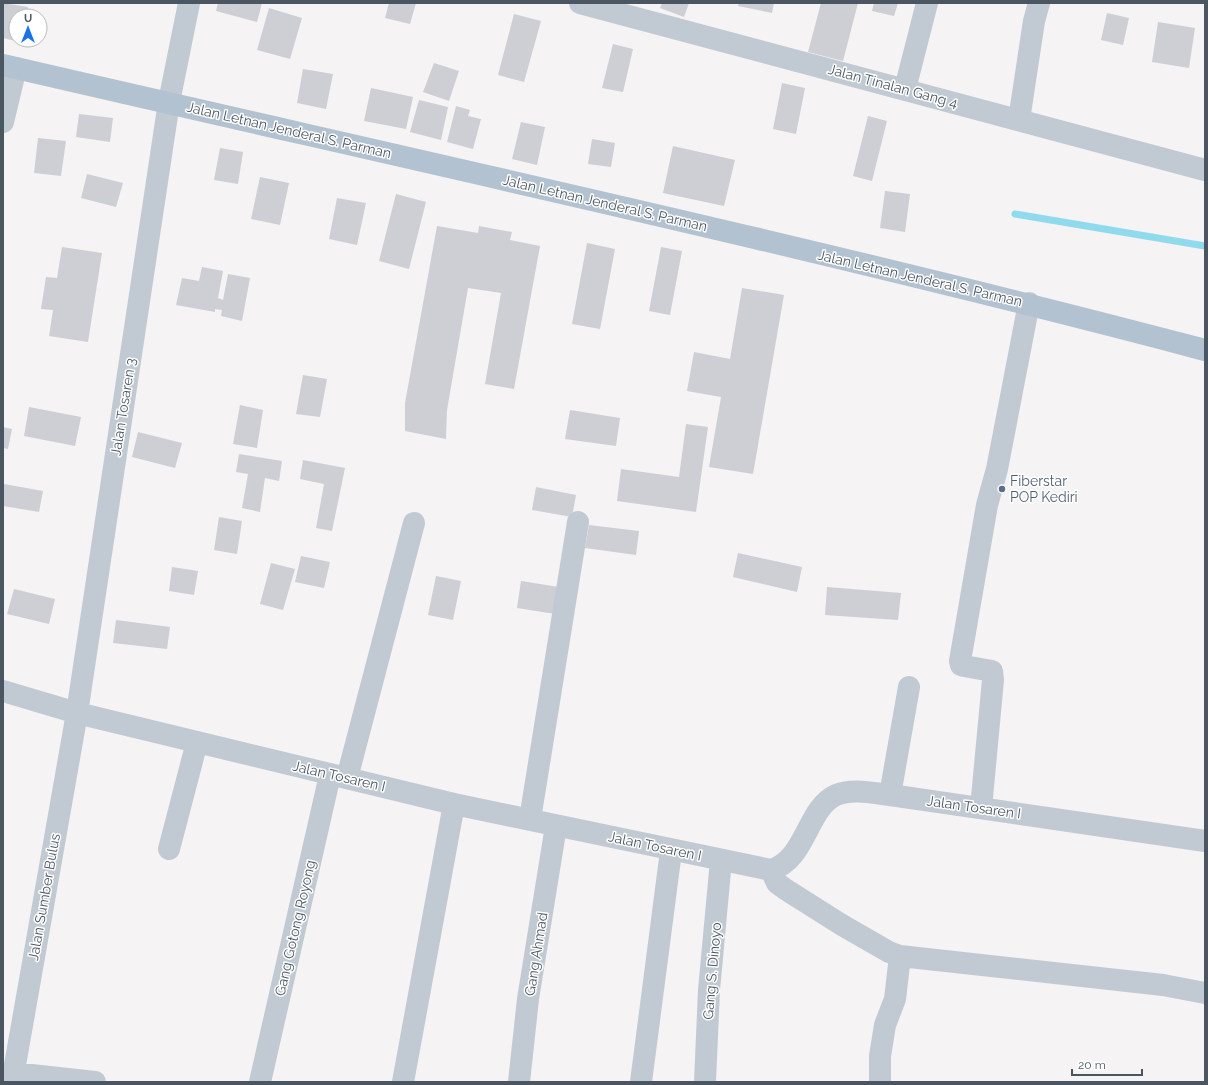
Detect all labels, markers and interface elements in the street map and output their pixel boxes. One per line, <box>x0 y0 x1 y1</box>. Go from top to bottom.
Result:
north arrow <box>8 8 48 48</box>
text: U <box>24 12 32 25</box>
street label: Jalan Tinalan Gang 4 <box>827 61 960 111</box>
street label: Jalan Letnan Jenderal S. Parman <box>185 99 393 161</box>
street label: Jalan Letnan Jenderal S. Parman <box>501 172 709 234</box>
street label: Jalan Letnan Jenderal S. Parman <box>816 247 1024 309</box>
street label: Jalan Tosaren 3 <box>107 357 139 457</box>
place label: Fiberstar POP Kediri <box>1010 473 1078 505</box>
marker: Fiberstar POP Kediri <box>997 484 1007 494</box>
street label: Jalan Tosaren I <box>291 758 387 794</box>
street label: Jalan Tosaren I <box>926 792 1022 822</box>
street label: Jalan Tosaren I <box>607 828 703 864</box>
street label: Jalan Sumber Bulus <box>25 832 63 962</box>
street label: Gang Gotong Royong <box>272 858 318 998</box>
street label: Gang Ahmad <box>521 911 551 997</box>
street label: Gang S. Dinoyo <box>700 922 724 1020</box>
scale bar <box>1072 1051 1142 1077</box>
text: 20 m <box>1078 1058 1106 1072</box>

